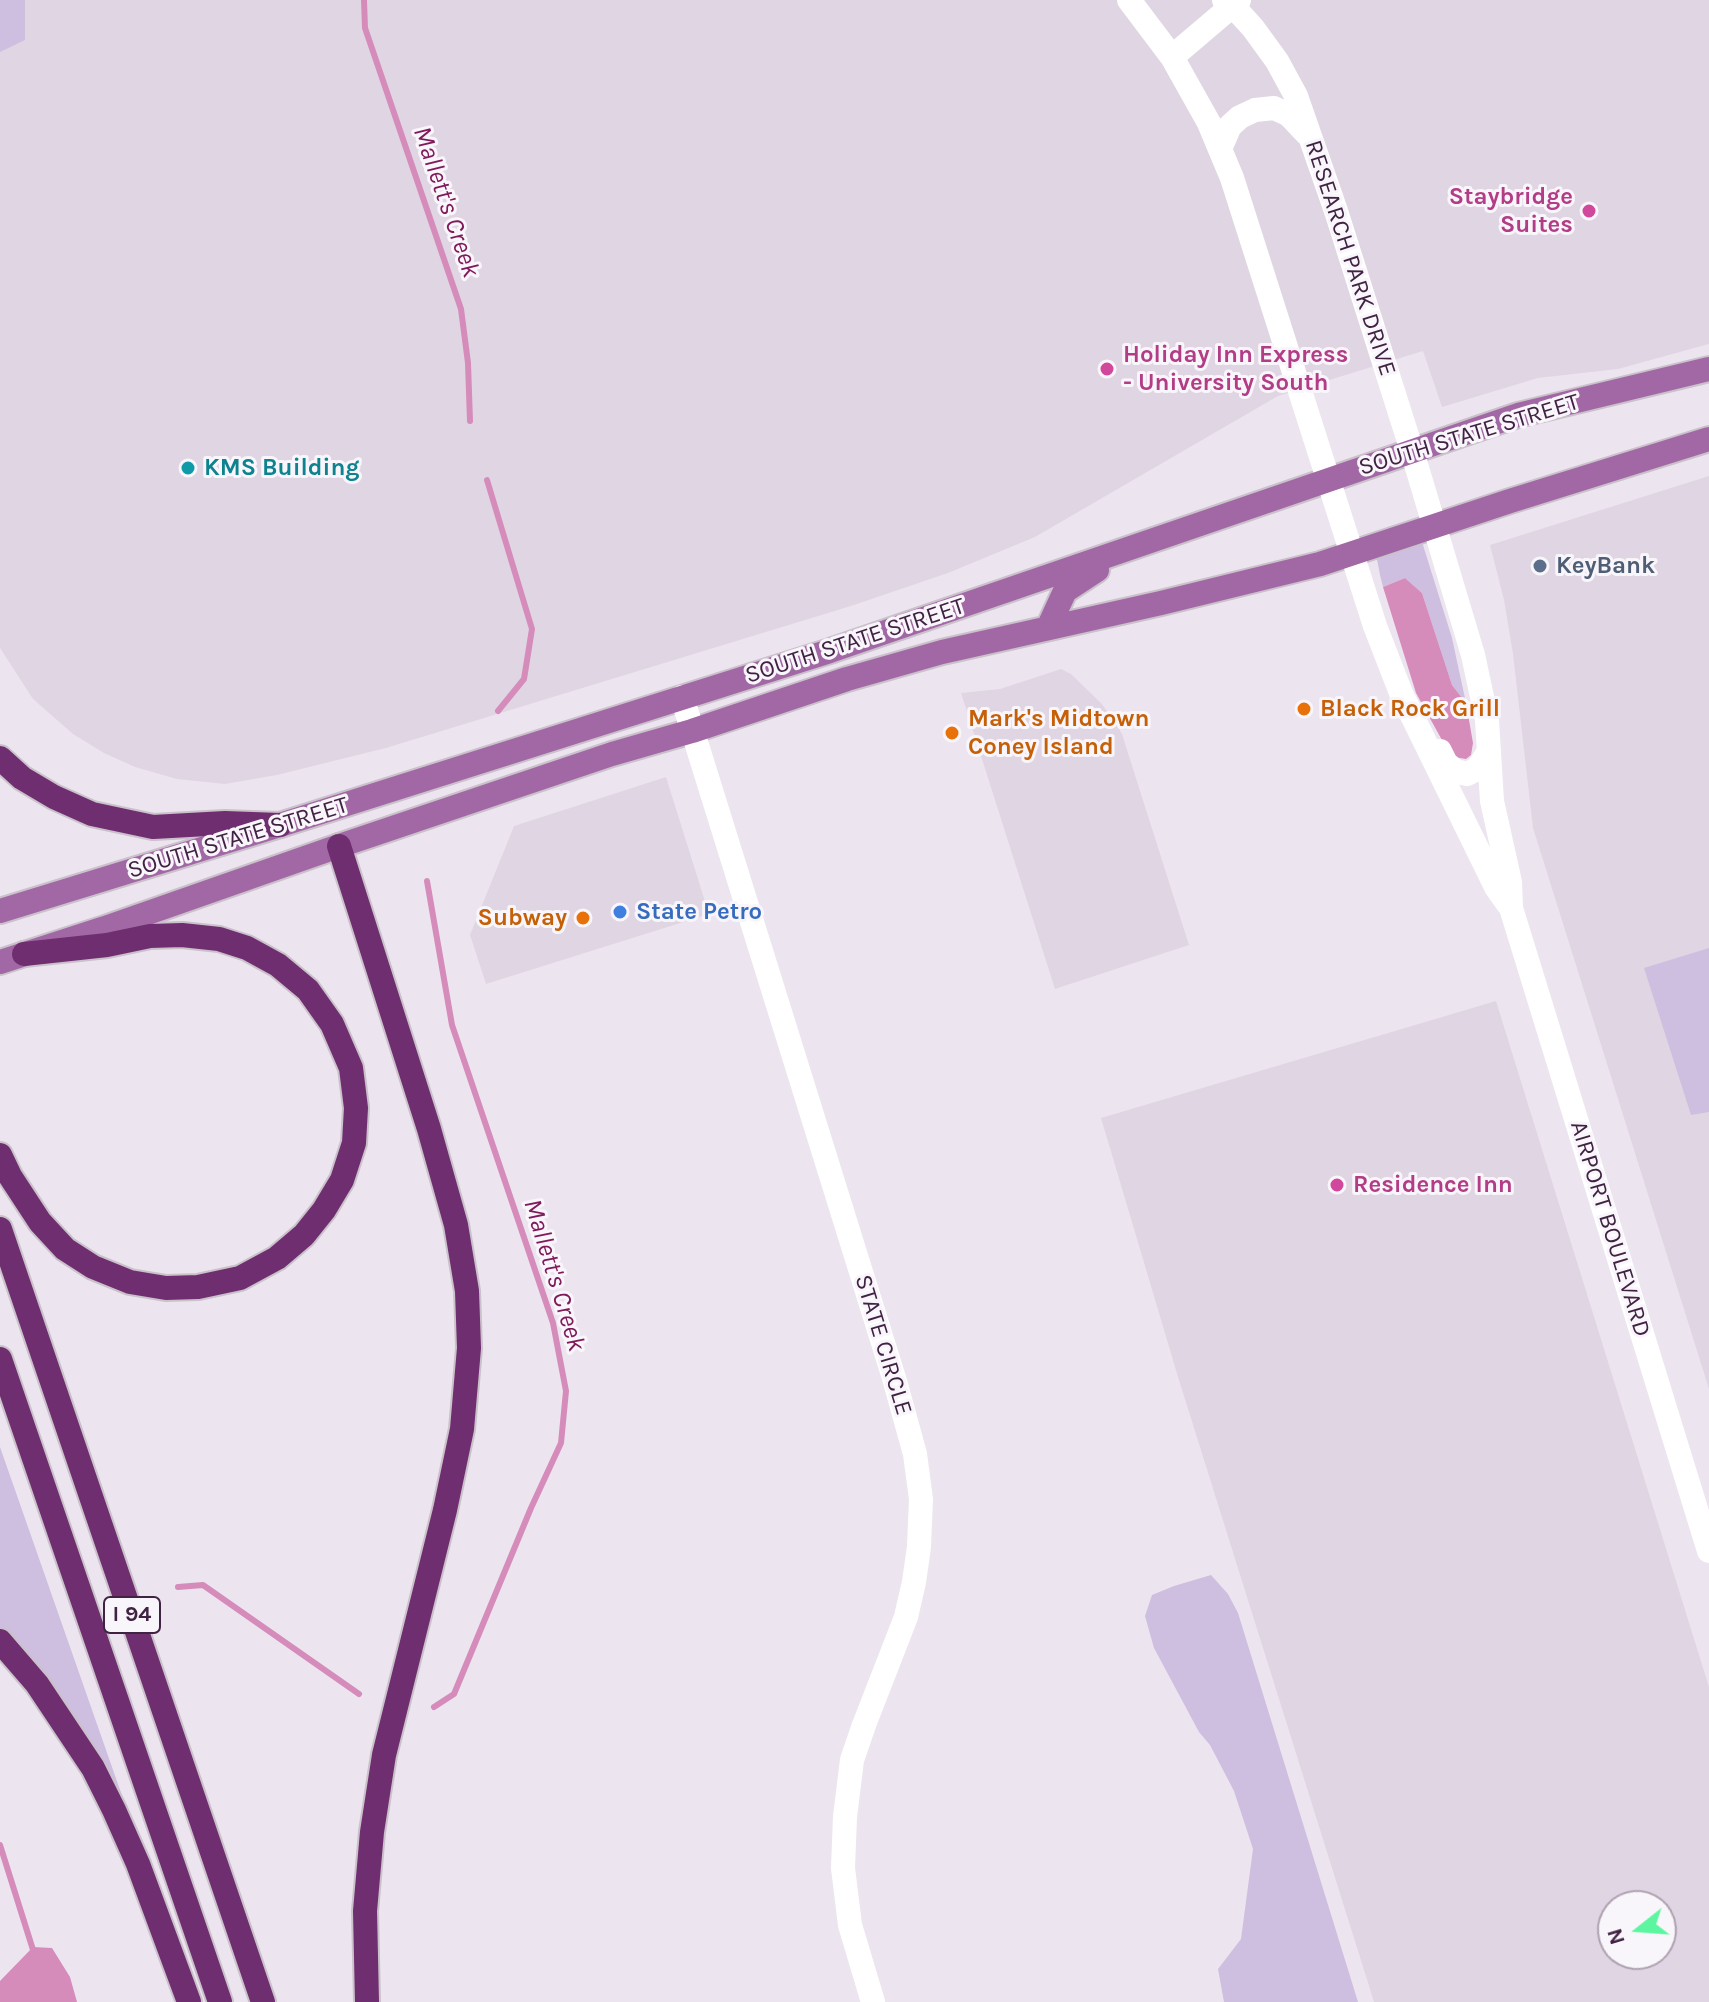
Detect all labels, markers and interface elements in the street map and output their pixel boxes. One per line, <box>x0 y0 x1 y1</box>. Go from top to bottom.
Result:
water label: Mallett's Creek <box>406 123 486 281</box>
street label: RESEARCH PARK DRIVE <box>1298 136 1402 380</box>
place label: Staybridge Suites <box>1449 183 1573 239</box>
marker: Staybridge Suites <box>1580 202 1598 220</box>
place label: Holiday Inn Express - University South <box>1123 341 1348 397</box>
marker: Holiday Inn Express - University South <box>1098 360 1116 378</box>
street label: SOUTH STATE STREET <box>1355 388 1583 482</box>
place label: KMS Building <box>204 454 359 482</box>
marker: KMS Building <box>179 459 197 477</box>
place label: KeyBank <box>1556 552 1655 580</box>
marker: KeyBank <box>1531 557 1549 575</box>
street label: SOUTH STATE STREET <box>742 592 968 690</box>
place label: Black Rock Grill <box>1320 695 1500 723</box>
marker: Black Rock Grill <box>1295 700 1313 718</box>
place label: Mark's Midtown Coney Island <box>968 705 1149 761</box>
marker: Mark's Midtown Coney Island <box>943 724 961 742</box>
street label: SOUTH STATE STREET <box>124 791 352 885</box>
place label: State Petro <box>636 898 762 926</box>
marker: State Petro <box>611 903 629 921</box>
place label: Subway <box>478 904 567 932</box>
marker: Subway <box>574 909 592 927</box>
street label: AIRPORT BOULEVARD <box>1563 1118 1657 1340</box>
place label: Residence Inn <box>1353 1171 1513 1199</box>
marker: Residence Inn <box>1328 1176 1346 1194</box>
water label: Mallett's Creek <box>516 1195 592 1355</box>
street label: STATE CIRCLE <box>848 1271 918 1419</box>
road number: I 94 <box>104 1597 160 1633</box>
north arrow <box>1597 1890 1677 1970</box>
text: N <box>1601 1925 1631 1948</box>

